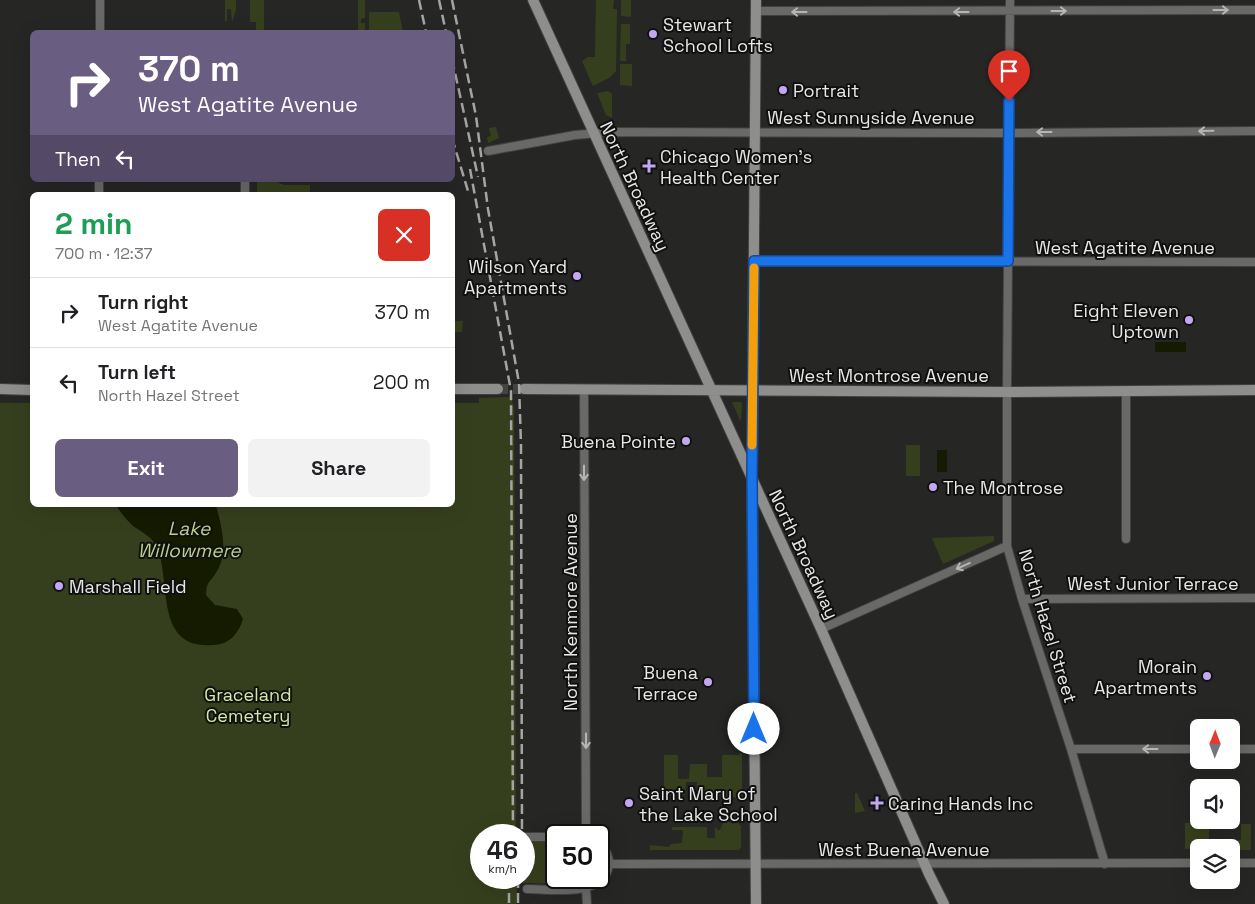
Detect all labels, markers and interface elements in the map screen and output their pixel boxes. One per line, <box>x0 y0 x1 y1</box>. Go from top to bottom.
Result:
one-way arrow <box>1212 5 1229 15</box>
one-way arrow <box>1050 6 1066 16</box>
one-way arrow <box>791 7 807 17</box>
one-way arrow <box>953 7 970 17</box>
place label: Stewart School Lofts <box>663 13 773 57</box>
marker: Stewart School Lofts <box>647 28 659 40</box>
text: 370 m <box>138 47 240 91</box>
icon: right <box>55 50 120 115</box>
pin <box>988 50 1030 101</box>
icon: arrive <box>995 57 1023 85</box>
place label: Portrait <box>793 79 859 102</box>
marker: Portrait <box>777 84 789 96</box>
text: West Agatite Avenue <box>138 90 358 118</box>
street label: West Sunnyside Avenue <box>767 106 975 129</box>
street label: North Broadway <box>595 118 675 254</box>
one-way arrow <box>1199 126 1215 136</box>
one-way arrow <box>1036 127 1052 137</box>
icon: left <box>111 145 139 173</box>
place label: Chicago Women's Health Center <box>660 145 812 189</box>
text: Then <box>55 147 101 172</box>
marker: Chicago Women's Health Center <box>642 159 656 173</box>
text: 2 min <box>55 204 133 243</box>
button: close <box>378 209 430 261</box>
street label: West Agatite Avenue <box>1035 236 1215 259</box>
text: 700 m · 12:37 <box>55 243 153 264</box>
place label: Wilson Yard Apartments <box>464 255 567 299</box>
marker: Wilson Yard Apartments <box>571 270 583 282</box>
text: Turn right <box>98 290 188 315</box>
icon: right <box>55 299 83 327</box>
place label: Eight Eleven Uptown <box>1073 299 1179 343</box>
text: 370 m <box>375 300 430 325</box>
marker: Eight Eleven Uptown <box>1183 314 1195 326</box>
text: West Agatite Avenue <box>98 315 258 336</box>
text: Turn left <box>98 360 176 385</box>
street label: West Montrose Avenue <box>789 364 989 387</box>
icon: left <box>55 369 83 397</box>
text: 200 m <box>373 370 430 395</box>
text: North Hazel Street <box>98 385 240 406</box>
place label: Buena Pointe <box>561 430 676 453</box>
marker: Buena Pointe <box>680 435 692 447</box>
button: Exit <box>55 439 238 497</box>
button: Share <box>248 439 430 497</box>
one-way arrow <box>580 465 589 481</box>
place label: The Montrose <box>943 476 1063 499</box>
marker: The Montrose <box>927 481 939 493</box>
street label: North Broadway <box>764 486 844 622</box>
street label: North Kenmore Avenue <box>559 513 582 711</box>
water label: Lake Willowmere <box>137 516 241 563</box>
street label: North Hazel Street <box>1014 546 1082 706</box>
one-way arrow <box>956 561 971 571</box>
street label: West Junior Terrace <box>1067 572 1239 595</box>
place label: Marshall Field <box>69 575 187 598</box>
marker: Marshall Field <box>53 580 65 592</box>
place label: Morain Apartments <box>1094 655 1197 699</box>
place label: Buena Terrace <box>634 661 698 705</box>
marker: Morain Apartments <box>1201 670 1213 682</box>
marker: Buena Terrace <box>702 676 714 688</box>
park label: Graceland Cemetery <box>204 683 292 727</box>
position arrow <box>727 702 779 754</box>
north arrow <box>1190 719 1240 769</box>
map controls <box>1190 719 1240 889</box>
one-way arrow <box>581 732 591 749</box>
one-way arrow <box>1142 744 1158 754</box>
button: sound <box>1190 779 1240 829</box>
place label: Saint Mary of the Lake School <box>639 782 778 826</box>
place label: Caring Hands Inc <box>888 792 1033 815</box>
marker: Caring Hands Inc <box>870 796 884 810</box>
marker: Saint Mary of the Lake School <box>623 797 635 809</box>
speed limit sign: 50 <box>545 824 610 889</box>
text: 46 <box>487 834 518 866</box>
street label: West Buena Avenue <box>818 838 990 861</box>
button: layers <box>1190 839 1240 889</box>
text: km/h <box>488 861 517 877</box>

